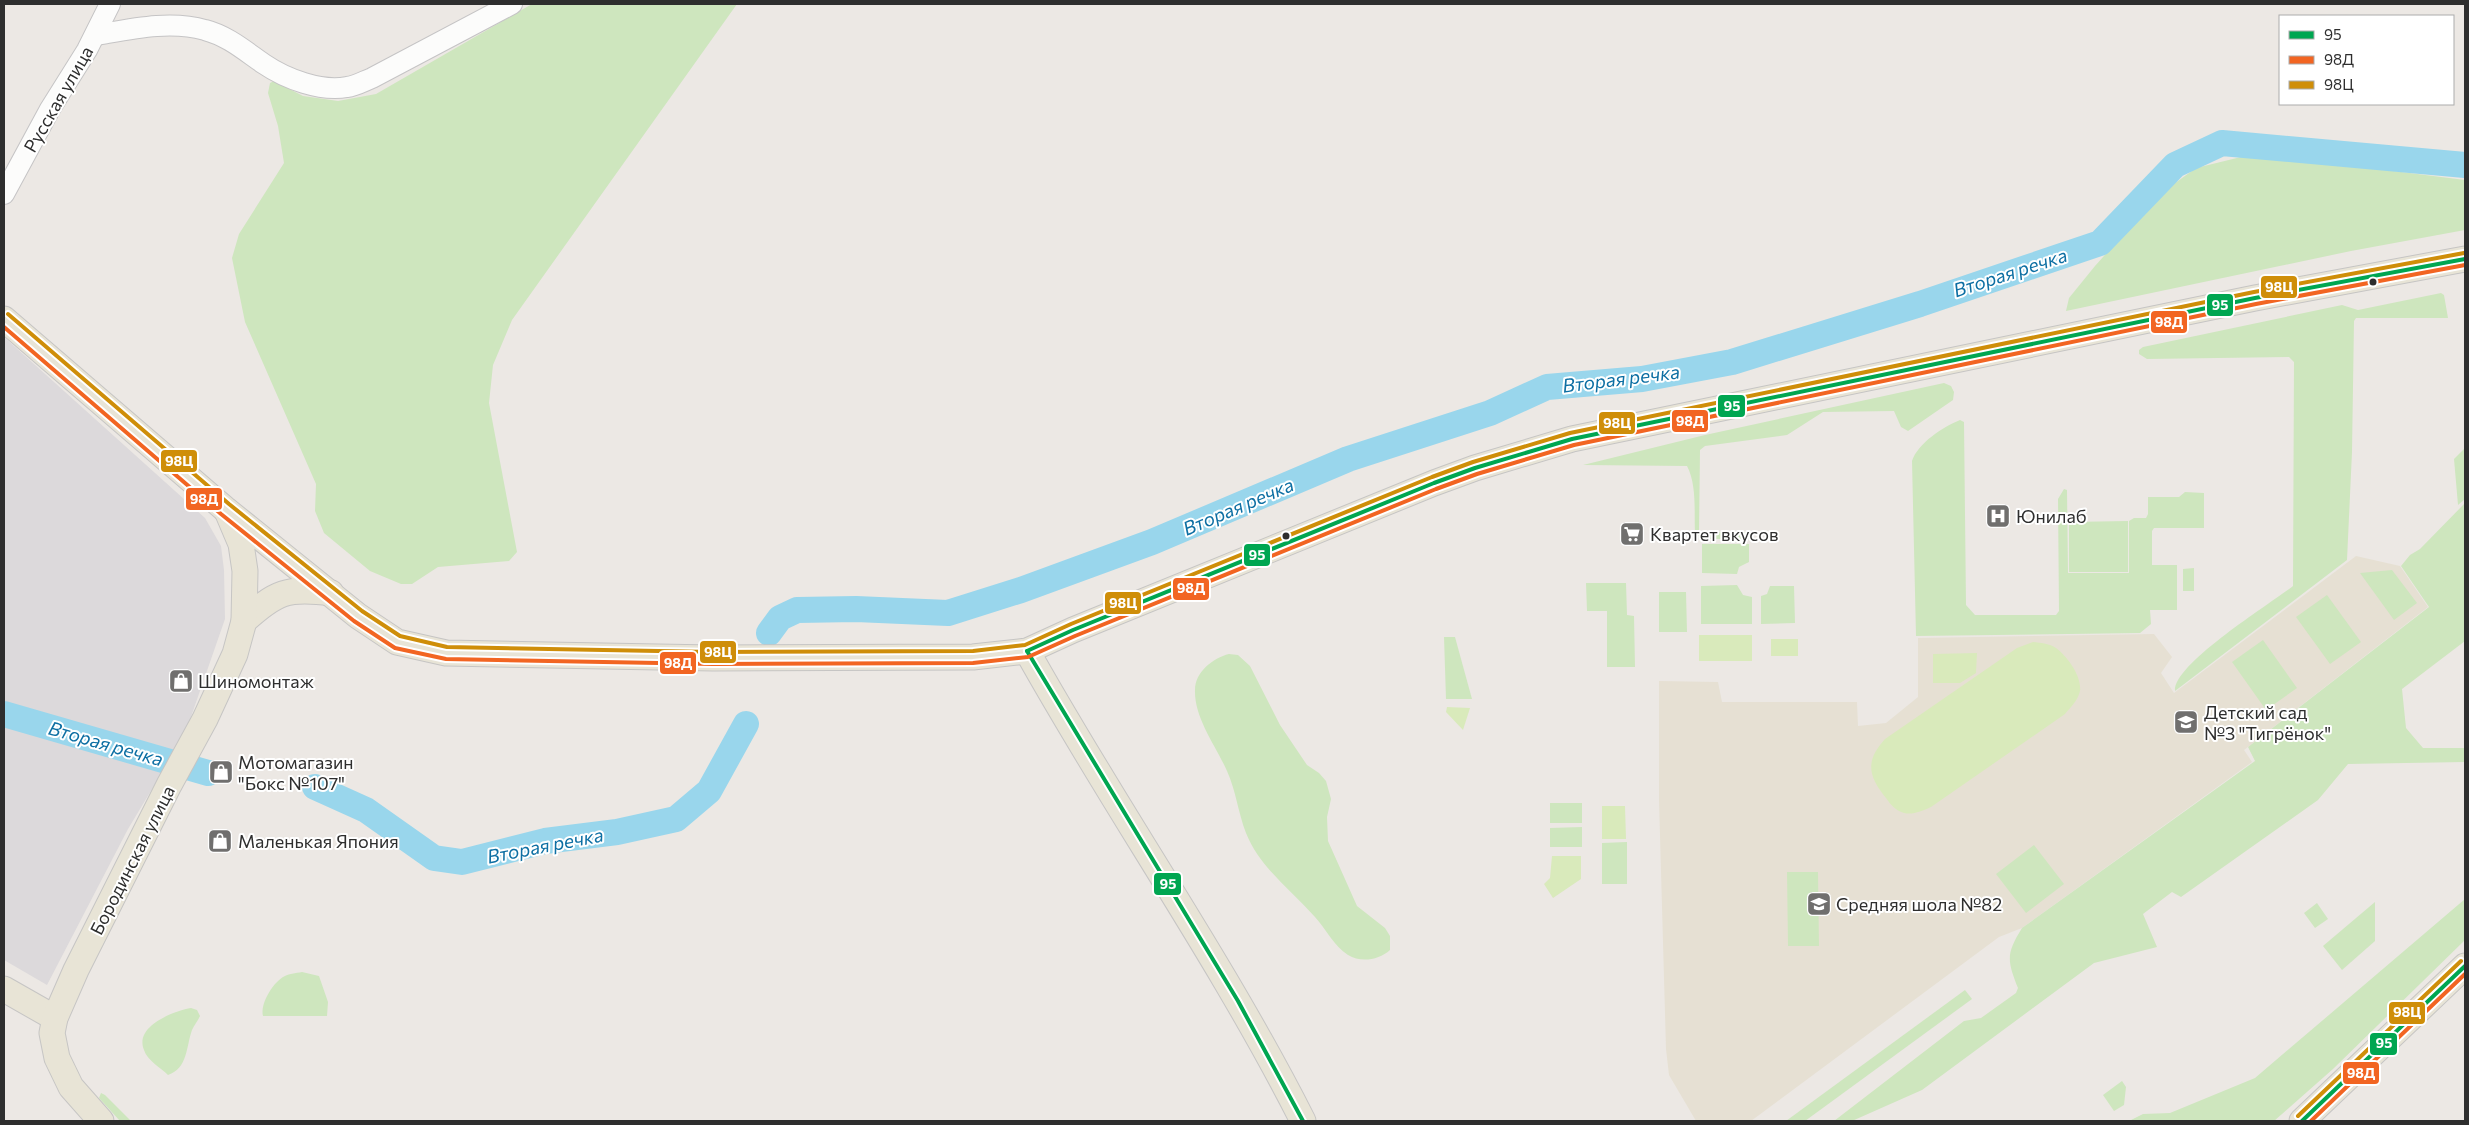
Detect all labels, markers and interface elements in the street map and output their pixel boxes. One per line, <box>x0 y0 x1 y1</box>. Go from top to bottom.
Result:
legend <box>2279 15 2454 105</box>
text: 95 <box>2324 25 2342 43</box>
street label: Русская улица <box>19 42 97 156</box>
text: 98Д <box>2324 50 2354 68</box>
text: 98Ц <box>2324 75 2354 93</box>
water label: Вторая речка <box>1950 243 2070 301</box>
line badge: 98Ц <box>2260 275 2298 299</box>
unlabelled marker <box>2368 277 2378 287</box>
text: 98Ц <box>2265 278 2293 295</box>
line badge: 95 <box>2206 293 2234 317</box>
text: 95 <box>2212 296 2228 313</box>
line badge: 98Д <box>2150 310 2188 334</box>
text: 98Д <box>2155 313 2184 330</box>
water label: Вторая речка <box>1561 359 1681 397</box>
line badge: 95 <box>1717 394 1746 418</box>
text: 95 <box>1724 397 1740 414</box>
line badge: 98Д <box>1671 409 1709 433</box>
line badge: 98Ц <box>1598 411 1636 435</box>
text: 98Д <box>1676 412 1705 429</box>
text: 98Ц <box>1603 414 1631 431</box>
line badge: 98Ц <box>160 449 198 473</box>
text: 98Ц <box>165 452 193 469</box>
water label: Вторая речка <box>1179 472 1297 540</box>
line badge: 98Д <box>185 487 223 511</box>
text: 98Д <box>190 490 219 507</box>
hospital icon: Юнилаб <box>1985 503 2011 529</box>
place label: Юнилаб <box>2016 505 2087 527</box>
supermarket icon: Квартет вкусов <box>1619 521 1645 547</box>
place label: Квартет вкусов <box>1650 523 1778 545</box>
unlabelled marker <box>1281 531 1291 541</box>
line badge: 95 <box>1243 543 1271 567</box>
text: 95 <box>1249 546 1265 563</box>
line badge: 98Д <box>1172 577 1210 601</box>
text: 98Д <box>1177 579 1206 596</box>
line badge: 98Ц <box>1104 591 1142 615</box>
text: 98Ц <box>1109 594 1137 611</box>
line badge: 98Ц <box>699 640 737 664</box>
text: 98Ц <box>704 643 732 660</box>
line badge: 98Д <box>659 651 697 675</box>
text: 98Д <box>664 654 693 671</box>
shop icon: Шиномонтаж <box>168 668 194 694</box>
place label: Шиномонтаж <box>198 670 314 692</box>
place label: Детский сад №3 "Тигрёнок" <box>2204 701 2331 744</box>
school or university icon: Детский сад №3 "Тигрёнок" <box>2173 709 2199 735</box>
water label: Вторая речка <box>46 716 166 770</box>
place label: Мотомагазин "Бокс №107" <box>238 751 354 794</box>
shop icon: Мотомагазин "Бокс №107" <box>208 759 234 785</box>
street label: Бородинская улица <box>85 782 179 938</box>
water label: Вторая речка <box>485 822 605 868</box>
shop icon: Маленькая Япония <box>207 828 233 854</box>
place label: Маленькая Япония <box>238 830 399 852</box>
line badge: 95 <box>1153 872 1182 896</box>
text: 95 <box>1160 875 1176 892</box>
school or university icon: Средняя шола №82 <box>1806 891 1832 917</box>
place label: Средняя шола №82 <box>1836 893 2002 915</box>
line badge: 98Ц <box>2388 1001 2426 1025</box>
text: 98Ц <box>2393 1003 2421 1020</box>
line badge: 95 <box>2369 1032 2398 1056</box>
text: 95 <box>2376 1034 2392 1051</box>
line badge: 98Д <box>2342 1061 2380 1085</box>
text: 98Д <box>2347 1064 2376 1081</box>

